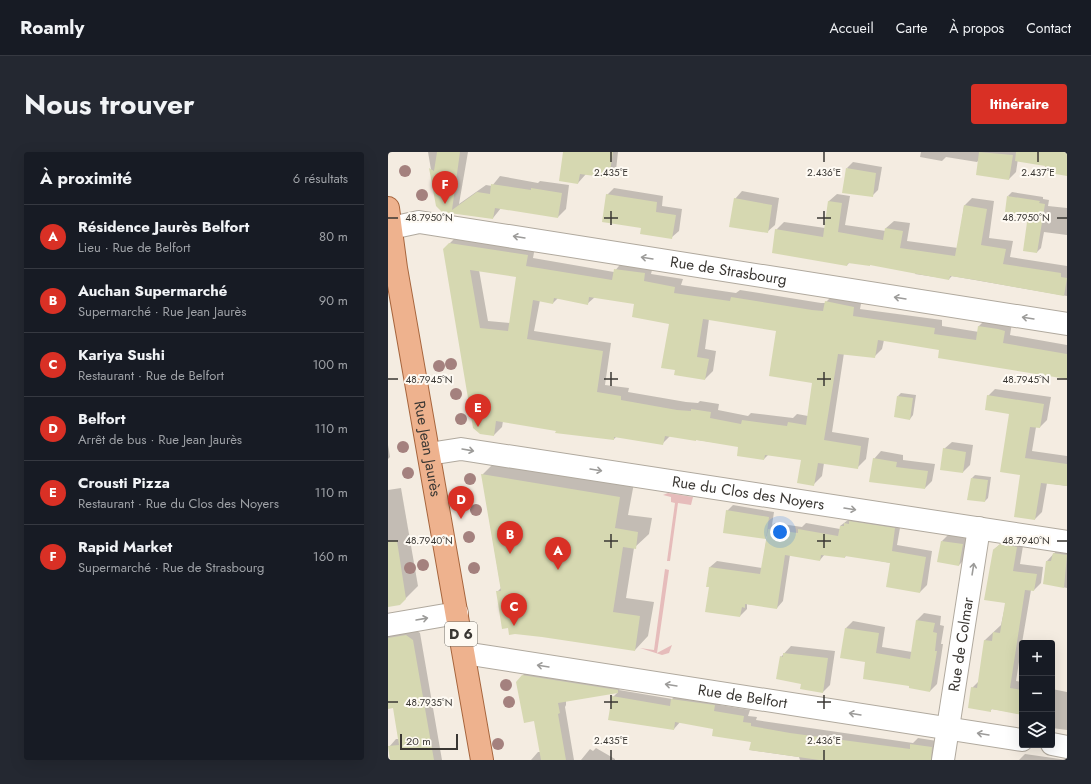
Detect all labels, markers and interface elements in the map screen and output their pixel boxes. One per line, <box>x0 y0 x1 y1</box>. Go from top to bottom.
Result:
text: Roamly <box>20 14 84 41</box>
text: Accueil <box>830 18 874 38</box>
text: Carte <box>896 18 927 38</box>
text: À propos <box>949 18 1004 38</box>
text: Contact <box>1026 18 1071 38</box>
text: Nous trouver <box>24 84 195 125</box>
button: Itinéraire <box>971 84 1067 124</box>
text: 2.435°E <box>594 165 628 180</box>
text: 2.436°E <box>807 165 841 180</box>
text: 2.437°E <box>1021 165 1055 180</box>
text: À proximité <box>40 166 132 190</box>
text: 6 résultats <box>293 169 348 188</box>
pin: F <box>432 171 458 204</box>
text: 48.7950°N <box>405 210 453 225</box>
text: 48.7950°N <box>1002 210 1050 225</box>
text: Résidence Jaurès Belfort <box>78 216 249 238</box>
text: A <box>48 227 58 246</box>
text: 80 m <box>319 227 348 246</box>
one-way arrow <box>513 233 526 241</box>
text: Lieu · Rue de Belfort <box>78 238 191 257</box>
street label: Rue de Strasbourg <box>669 251 788 291</box>
one-way arrow <box>641 254 654 262</box>
text: Auchan Supermarché <box>78 280 227 302</box>
text: B <box>49 291 57 310</box>
text: 90 m <box>319 291 348 310</box>
one-way arrow <box>894 293 907 301</box>
text: Supermarché · Rue Jean Jaurès <box>78 302 247 321</box>
one-way arrow <box>1022 314 1035 322</box>
text: Kariya Sushi <box>78 344 165 366</box>
text: C <box>48 355 58 374</box>
text: 100 m <box>313 355 348 374</box>
text: Restaurant · Rue de Belfort <box>78 366 224 385</box>
text: 48.7945°N <box>405 372 453 387</box>
text: 48.7945°N <box>1002 372 1050 387</box>
pin: E <box>465 394 491 427</box>
street label: Rue Jean Jaurès <box>408 399 447 498</box>
text: Belfort <box>78 408 126 430</box>
text: D <box>48 419 58 438</box>
text: 110 m <box>314 419 348 438</box>
text: Arrêt de bus · Rue Jean Jaurès <box>78 430 242 449</box>
one-way arrow <box>461 446 474 454</box>
one-way arrow <box>590 466 603 474</box>
street label: Rue du Clos des Noyers <box>671 471 826 516</box>
text: Crousti Pizza <box>78 472 170 494</box>
text: E <box>49 483 57 502</box>
text: 110 m <box>314 483 348 502</box>
pin: D <box>448 486 474 519</box>
text: Restaurant · Rue du Clos des Noyers <box>78 494 279 513</box>
one-way arrow <box>843 505 856 513</box>
pin: B <box>497 521 523 554</box>
your location <box>770 522 790 542</box>
text: 48.7940°N <box>405 533 453 548</box>
text: 48.7940°N <box>1002 533 1050 548</box>
text: Rapid Market <box>78 536 172 558</box>
pin: A <box>545 537 571 570</box>
text: F <box>49 547 57 566</box>
text: 160 m <box>313 547 348 566</box>
text: Supermarché · Rue de Strasbourg <box>78 558 265 577</box>
one-way arrow <box>969 563 977 576</box>
pin: C <box>501 593 527 626</box>
street label: Rue de Colmar <box>943 595 979 693</box>
one-way arrow <box>416 615 429 623</box>
road number: D 6 <box>445 622 477 646</box>
map controls <box>1019 640 1055 748</box>
button: + <box>1019 640 1055 676</box>
one-way arrow <box>537 662 550 670</box>
button: − <box>1019 676 1055 712</box>
street label: Rue de Belfort <box>696 679 789 714</box>
one-way arrow <box>665 681 678 689</box>
text: 48.7935°N <box>406 695 452 710</box>
one-way arrow <box>849 710 862 718</box>
button: layers <box>1019 712 1055 748</box>
one-way arrow <box>977 729 990 737</box>
scale bar <box>400 732 458 751</box>
text: 20 m <box>406 733 431 749</box>
text: 2.435°E <box>594 733 628 748</box>
text: 2.436°E <box>807 733 841 748</box>

